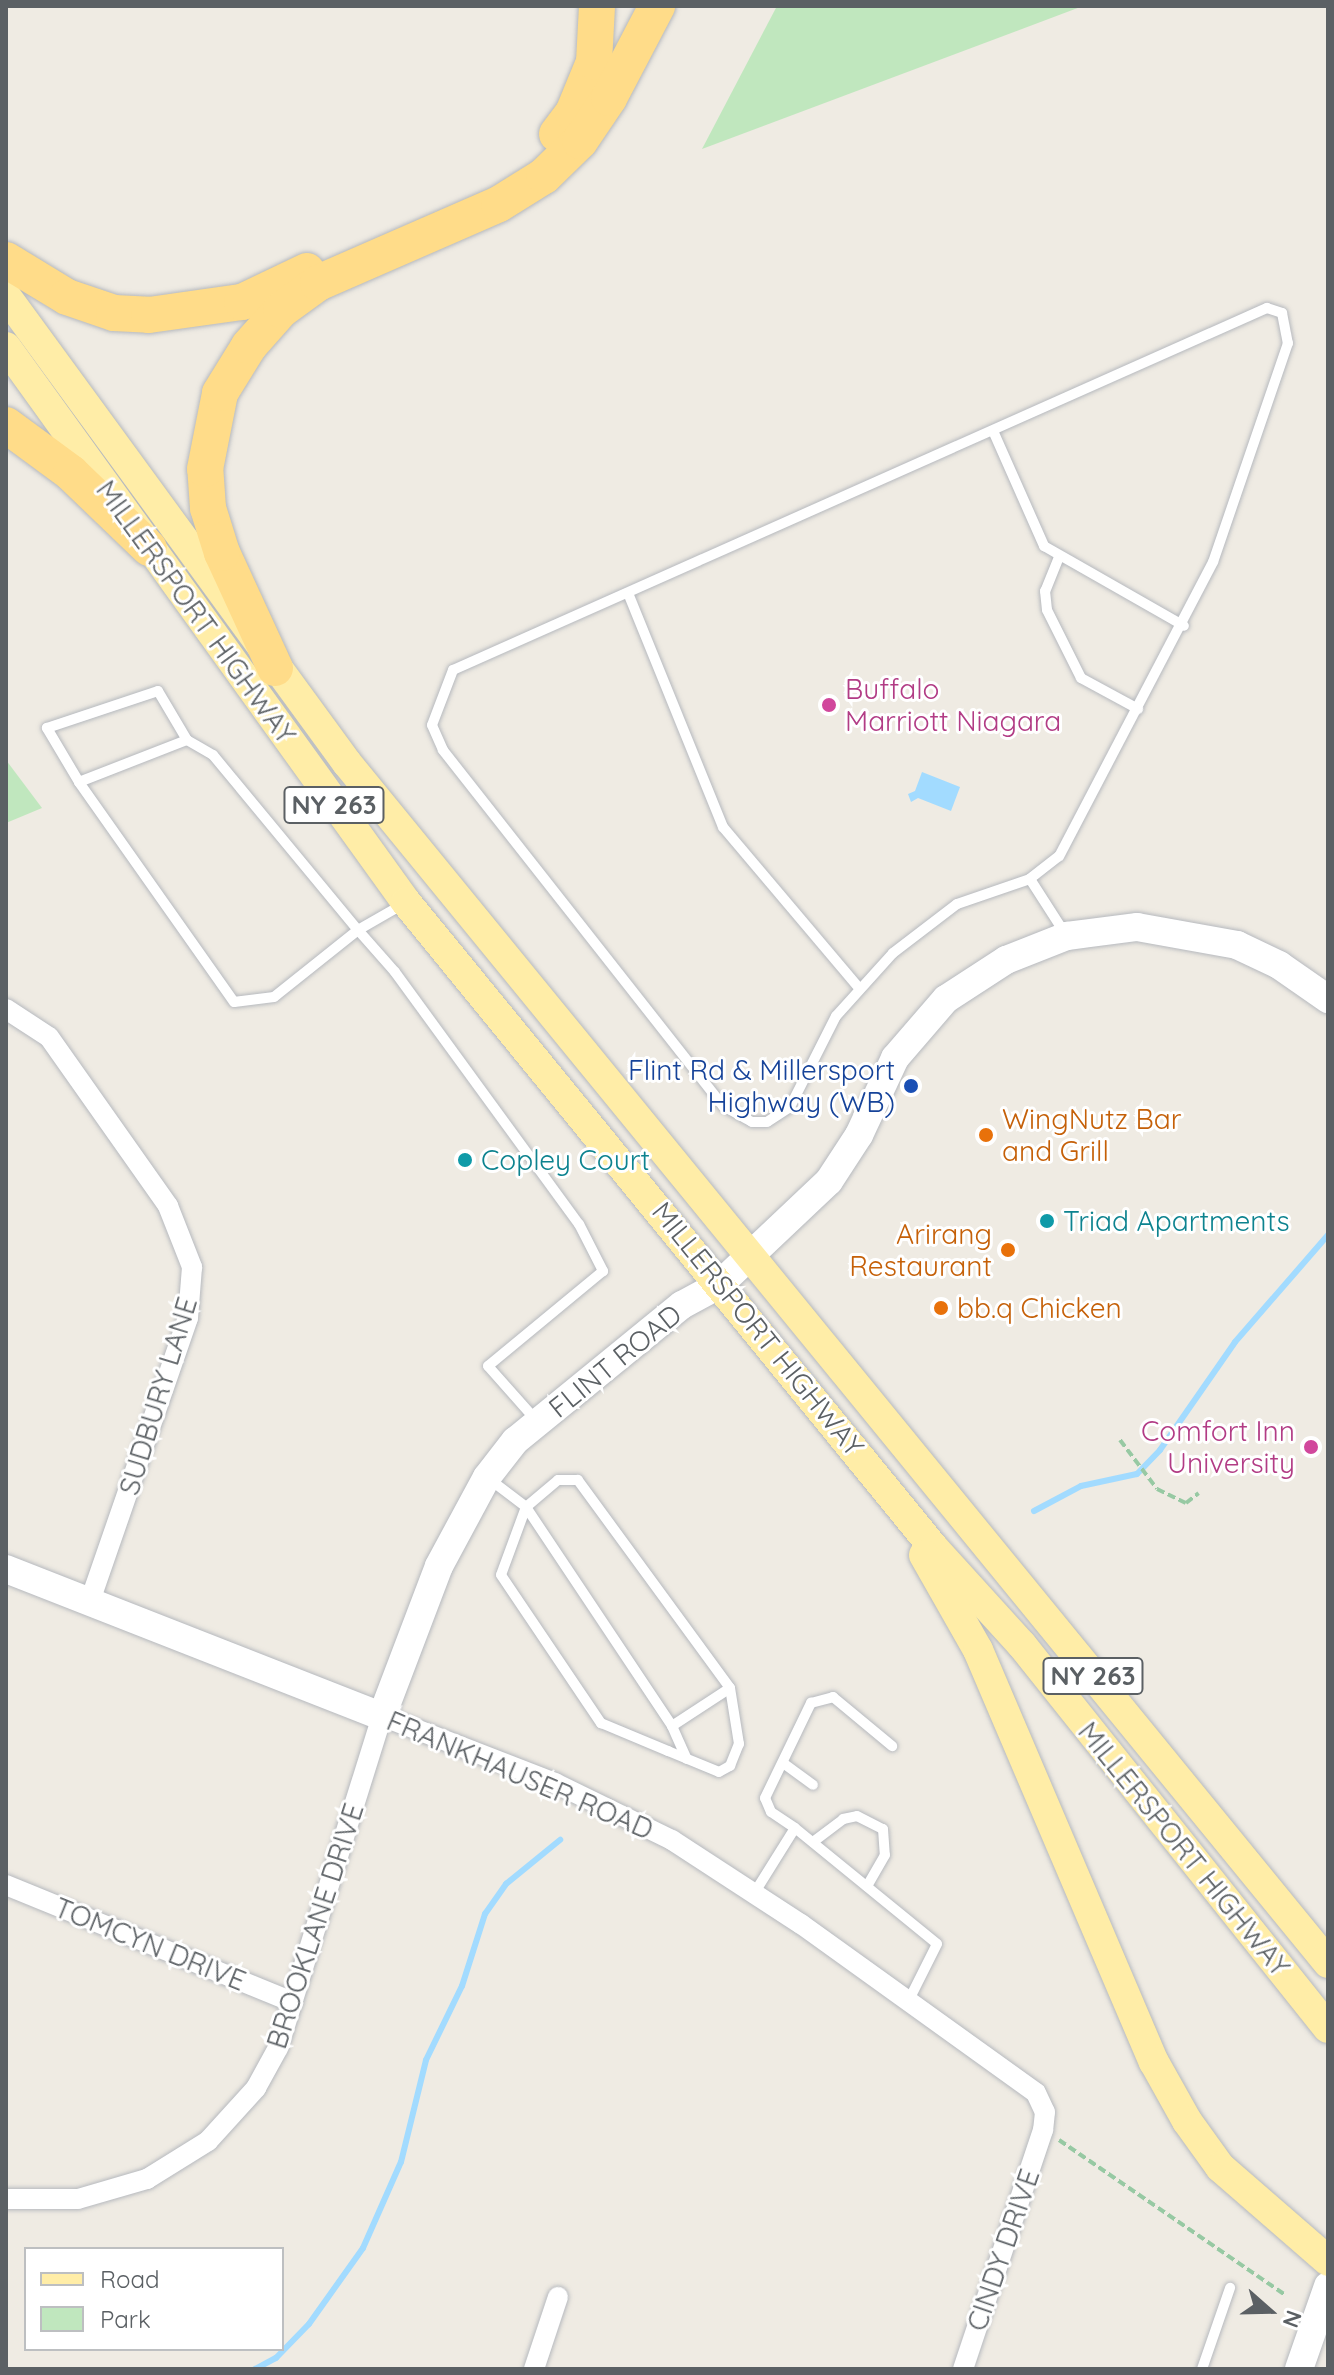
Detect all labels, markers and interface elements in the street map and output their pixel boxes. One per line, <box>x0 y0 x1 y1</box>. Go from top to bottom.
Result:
street label: MILLERSPORT HIGHWAY <box>89 474 303 750</box>
place label: Buffalo Marriott Niagara <box>845 672 1061 738</box>
marker: Buffalo Marriott Niagara <box>820 696 838 714</box>
road number: NY 263 <box>282 783 386 827</box>
place label: Flint Rd & Millersport Highway (WB) <box>628 1053 895 1119</box>
marker: Flint Rd & Millersport Highway (WB) <box>902 1077 920 1095</box>
place label: WingNutz Bar and Grill <box>1002 1102 1182 1168</box>
marker: WingNutz Bar and Grill <box>977 1126 995 1144</box>
place label: Copley Court <box>481 1143 650 1177</box>
marker: Copley Court <box>456 1151 474 1169</box>
street label: MILLERSPORT HIGHWAY <box>645 1195 871 1463</box>
place label: Triad Apartments <box>1063 1204 1290 1238</box>
marker: Triad Apartments <box>1038 1212 1056 1230</box>
place label: Arirang Restaurant <box>849 1217 992 1283</box>
marker: Arirang Restaurant <box>999 1241 1017 1259</box>
place label: bb.q Chicken <box>957 1291 1122 1325</box>
street label: SUDBURY LANE <box>112 1293 204 1499</box>
street label: FLINT ROAD <box>542 1297 688 1425</box>
marker: bb.q Chicken <box>932 1299 950 1317</box>
place label: Comfort Inn University <box>1141 1414 1295 1480</box>
marker: Comfort Inn University <box>1302 1438 1320 1456</box>
road number: NY 263 <box>1041 1654 1145 1698</box>
street label: FRANKHAUSER ROAD <box>382 1704 658 1846</box>
street label: MILLERSPORT HIGHWAY <box>1071 1715 1297 1983</box>
street label: BROOKLANE DRIVE <box>259 1799 371 2053</box>
street label: TOMCYN DRIVE <box>49 1890 251 1998</box>
street label: CINDY DRIVE <box>960 2165 1046 2335</box>
legend <box>24 2247 284 2351</box>
text: Road <box>100 2264 160 2294</box>
north arrow <box>1230 2271 1310 2351</box>
text: Park <box>100 2304 151 2334</box>
text: N <box>1277 2307 1308 2332</box>

